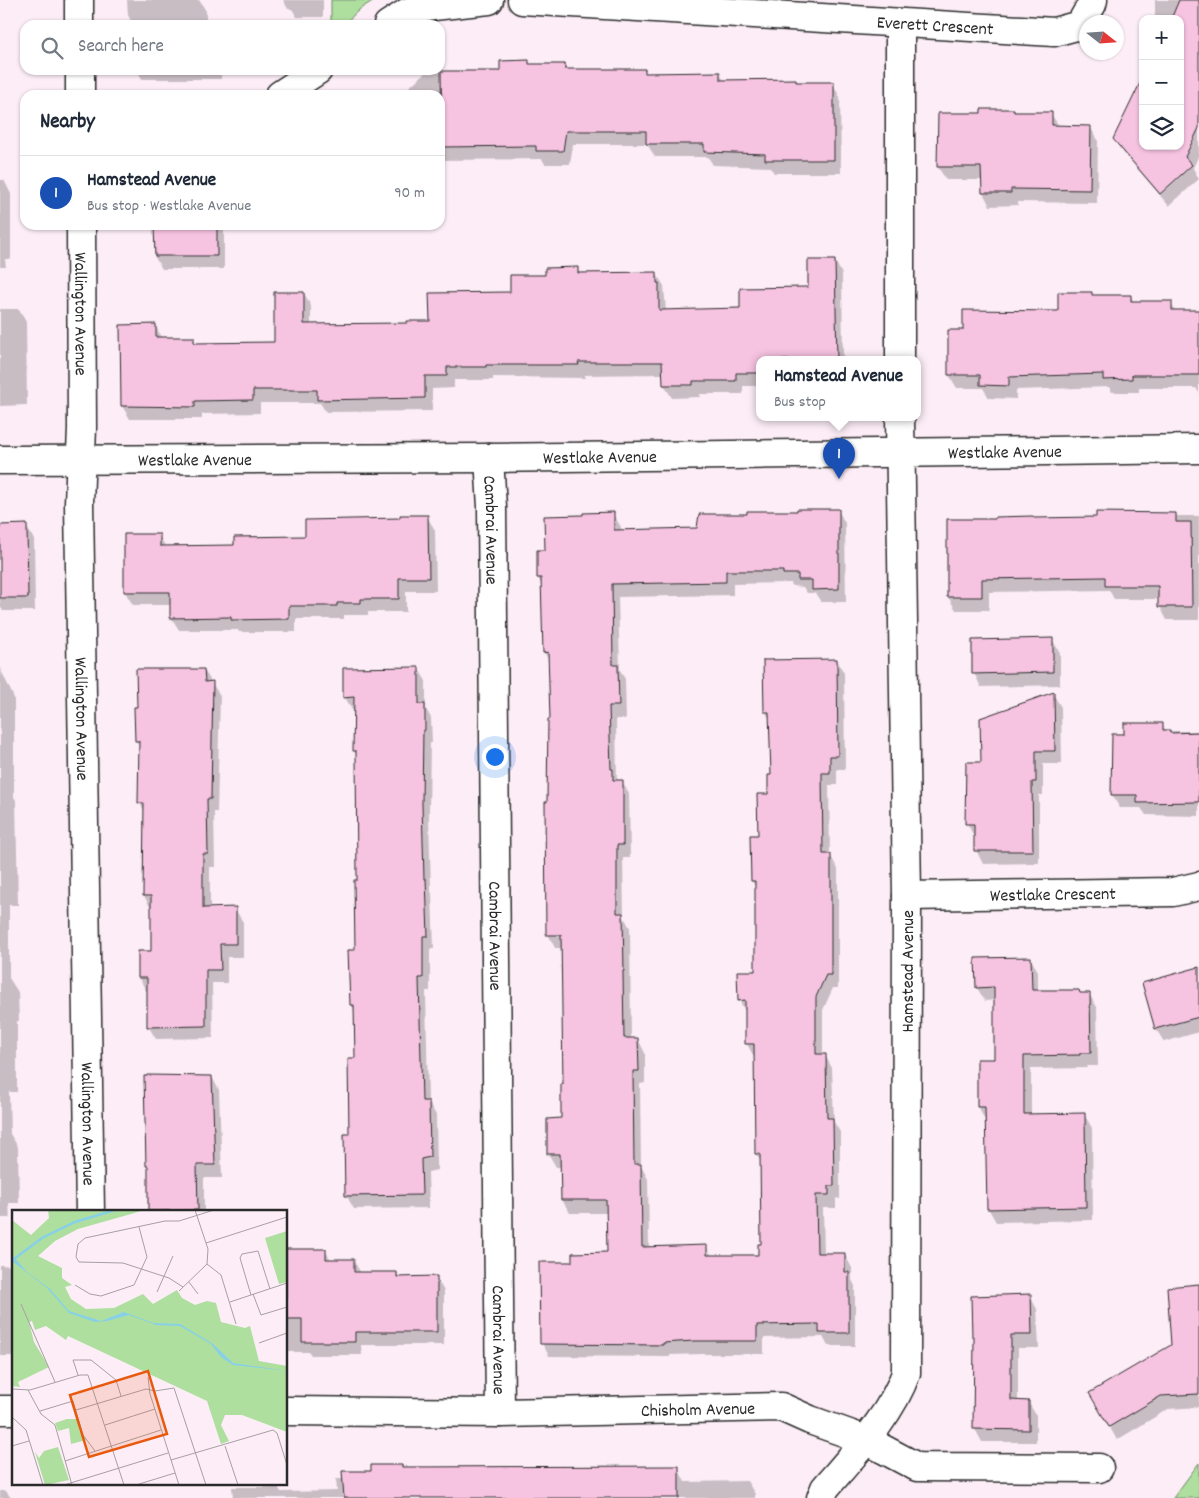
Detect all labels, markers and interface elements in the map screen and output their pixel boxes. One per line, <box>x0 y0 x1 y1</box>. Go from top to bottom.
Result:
street label: Everett Crescent <box>876 11 995 43</box>
north arrow <box>1079 15 1124 60</box>
map controls <box>1139 15 1184 150</box>
button: + <box>1139 15 1184 60</box>
search box <box>20 20 445 75</box>
icon: search <box>38 34 66 62</box>
text: Search here <box>78 34 164 61</box>
button: − <box>1139 60 1184 105</box>
button: layers <box>1139 105 1184 150</box>
text: Nearby <box>40 108 95 138</box>
text: Hamstead Avenue <box>87 168 216 195</box>
text: 1 <box>54 182 58 205</box>
text: 90 m <box>394 182 425 205</box>
text: Bus stop · Westlake Avenue <box>87 195 251 218</box>
street label: Wallington Avenue <box>66 252 92 376</box>
popup <box>756 356 921 421</box>
text: Hamstead Avenue <box>774 364 903 391</box>
text: Bus stop <box>774 391 826 414</box>
pin: 1 <box>823 438 855 479</box>
street label: Westlake Avenue <box>948 441 1062 467</box>
street label: Westlake Avenue <box>543 446 657 472</box>
street label: Westlake Avenue <box>138 449 252 474</box>
street label: Cambrai Avenue <box>475 475 503 585</box>
street label: Wallington Avenue <box>66 657 93 781</box>
your location <box>482 744 508 770</box>
street label: Cambrai Avenue <box>480 881 506 991</box>
street label: Westlake Crescent <box>990 883 1117 910</box>
street label: Hamstead Avenue <box>897 910 922 1033</box>
street label: Wallington Avenue <box>73 1062 100 1186</box>
inset map <box>12 1210 288 1486</box>
street label: Cambrai Avenue <box>484 1285 510 1395</box>
street label: Chisholm Avenue <box>641 1398 756 1425</box>

